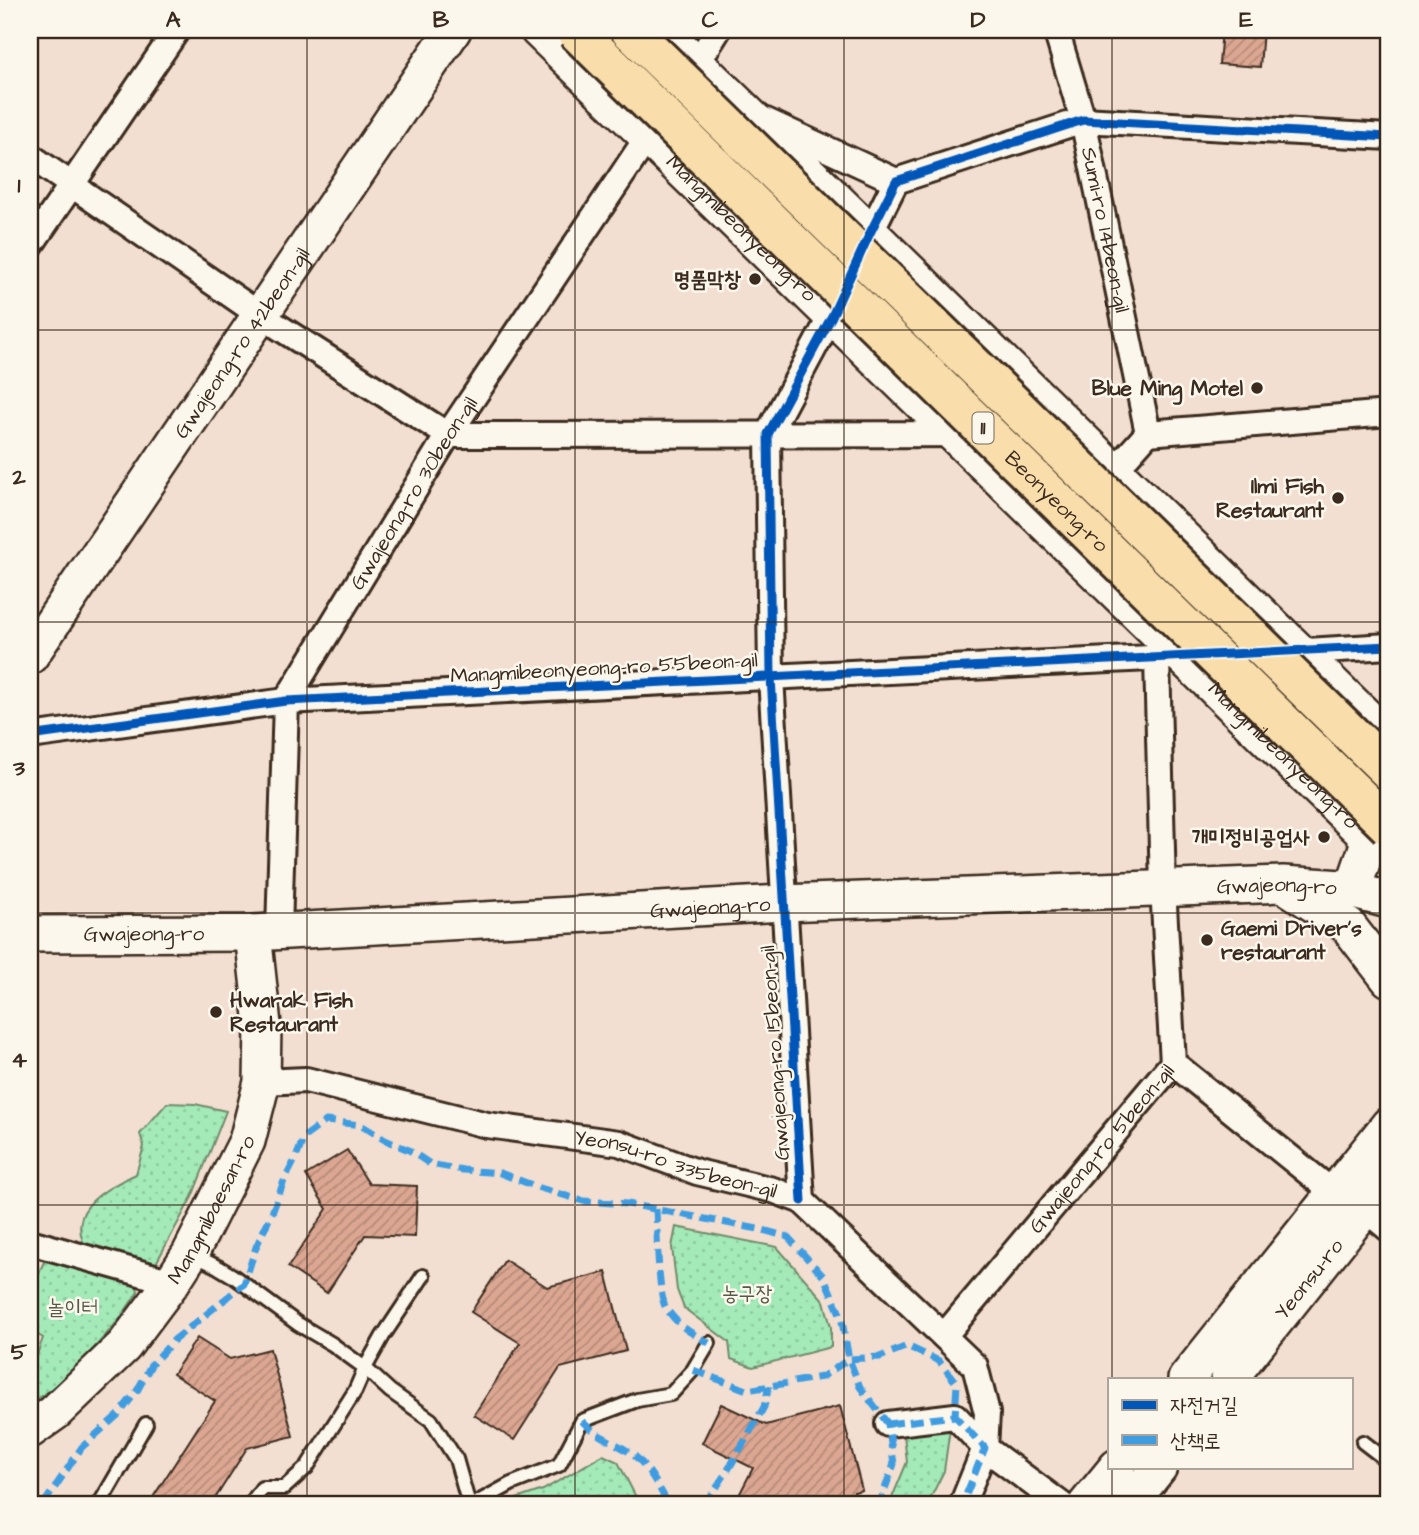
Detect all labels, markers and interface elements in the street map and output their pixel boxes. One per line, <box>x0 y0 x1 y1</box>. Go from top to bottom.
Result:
text: A <box>166 4 181 36</box>
text: B <box>433 4 450 36</box>
text: C <box>702 4 719 36</box>
text: D <box>971 4 986 36</box>
text: E <box>1239 4 1253 36</box>
street label: Sumi-ro 14beon-gil <box>1074 144 1137 315</box>
street label: Mangmibeonyeong-ro <box>660 148 824 308</box>
text: 1 <box>18 169 21 201</box>
street label: Gwajeong-ro 42beon-gil <box>167 242 316 444</box>
place label: 명품막창 <box>673 265 741 294</box>
marker: 명품막창 <box>747 271 763 287</box>
place label: Blue Ming Motel <box>1092 374 1244 405</box>
marker: Blue Ming Motel <box>1249 380 1265 396</box>
street label: Gwajeong-ro 30beon-gil <box>343 391 484 595</box>
road number: 11 <box>972 412 993 444</box>
street label: Beonyeong-ro <box>999 444 1115 559</box>
text: 2 <box>11 461 26 493</box>
place label: Ilmi Fish Restaurant <box>1216 472 1325 525</box>
marker: Ilmi Fish Restaurant <box>1330 490 1346 506</box>
street label: Mangmibeonyeong-ro 55beon-gil <box>450 645 759 693</box>
street label: Mangmibeonyeong-ro <box>1202 675 1366 835</box>
text: 3 <box>12 752 25 784</box>
place label: 개미정비공업사 <box>1192 823 1310 852</box>
marker: 개미정비공업사 <box>1316 829 1332 845</box>
street label: Gwajeong-ro <box>1216 869 1338 902</box>
street label: Gwajeong-ro <box>649 889 771 925</box>
place label: Gaemi Driver's restaurant <box>1221 914 1362 967</box>
street label: Gwajeong-ro <box>84 919 204 950</box>
marker: Gaemi Driver's restaurant <box>1199 932 1215 948</box>
street label: Gwajeong-ro 15beon-gil <box>753 944 799 1162</box>
place label: Hwarak Fish Restaurant <box>230 986 353 1039</box>
marker: Hwarak Fish Restaurant <box>208 1004 224 1020</box>
text: 4 <box>11 1044 27 1076</box>
street label: Gwajeong-ro 5beon-gil <box>1022 1057 1181 1239</box>
street label: Yeonsu-ro 335beon-gil <box>573 1123 782 1206</box>
street label: Mangmibaesan-ro <box>160 1130 262 1289</box>
street label: Yeonsu-ro <box>1267 1232 1350 1325</box>
park label: 농구장 <box>722 1279 772 1308</box>
park label: 놀이터 <box>48 1293 98 1322</box>
text: 5 <box>11 1336 28 1368</box>
legend <box>1108 1378 1352 1468</box>
text: 자전거길 <box>1170 1391 1238 1420</box>
text: 산책로 <box>1170 1427 1221 1456</box>

